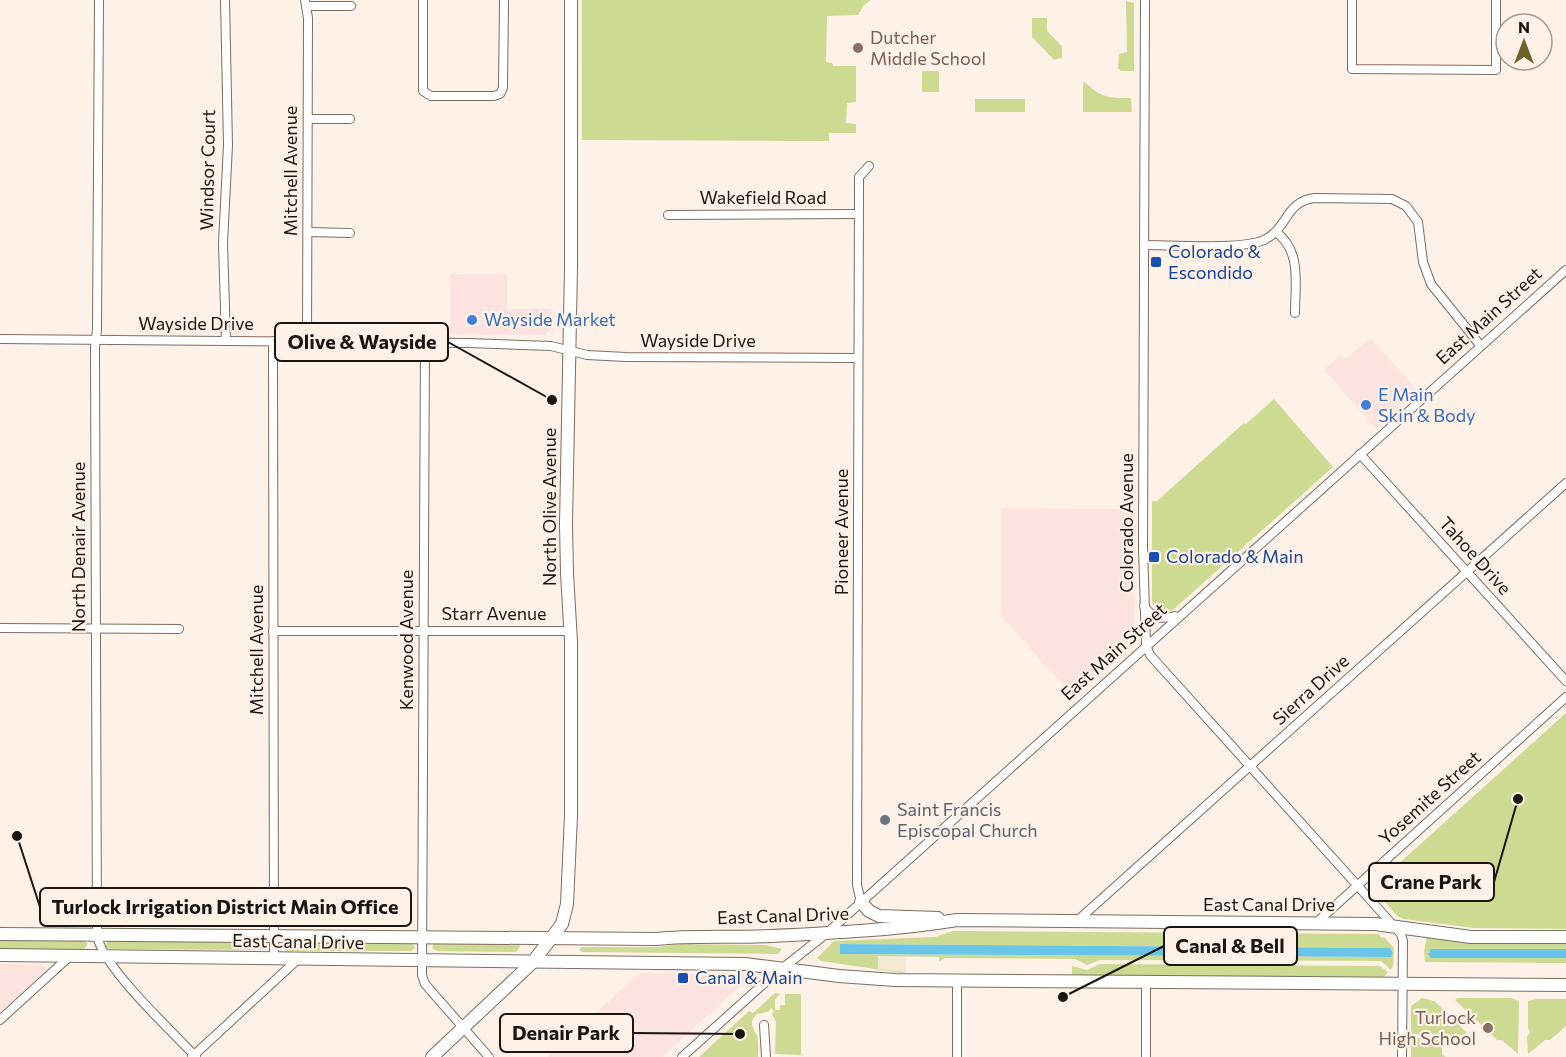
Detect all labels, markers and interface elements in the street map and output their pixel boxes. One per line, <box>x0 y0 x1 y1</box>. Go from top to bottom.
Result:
north arrow <box>1494 12 1554 72</box>
text: N <box>1518 17 1530 36</box>
place label: Dutcher Middle School <box>870 26 986 69</box>
marker: Dutcher Middle School <box>851 41 865 55</box>
street label: Mitchell Avenue <box>279 106 301 236</box>
street label: Windsor Court <box>195 109 219 231</box>
street label: Wakefield Road <box>699 186 827 208</box>
place label: Colorado & Escondido <box>1168 240 1261 283</box>
marker: Colorado & Escondido <box>1149 255 1163 269</box>
street label: East Main Street <box>1431 262 1546 369</box>
place label: Wayside Market <box>484 308 616 330</box>
street label: Wayside Drive <box>138 312 254 334</box>
marker: Wayside Market <box>465 313 479 327</box>
callout: Olive & Wayside <box>275 323 448 361</box>
text: Olive & Wayside <box>287 329 437 353</box>
street label: Wayside Drive <box>640 329 756 351</box>
place label: E Main Skin & Body <box>1378 383 1475 426</box>
marker: E Main Skin & Body <box>1359 398 1373 412</box>
street label: North Olive Avenue <box>538 428 560 586</box>
street label: Colorado Avenue <box>1115 453 1137 593</box>
street label: North Denair Avenue <box>67 462 89 632</box>
street label: Pioneer Avenue <box>830 469 852 595</box>
street label: Tahoe Drive <box>1435 512 1516 599</box>
place label: Colorado & Main <box>1166 545 1304 567</box>
marker: Colorado & Main <box>1147 550 1161 564</box>
street label: Kenwood Avenue <box>395 570 417 710</box>
street label: Mitchell Avenue <box>245 585 267 715</box>
street label: East Main Street <box>1056 598 1171 705</box>
street label: Starr Avenue <box>441 602 547 624</box>
street label: Sierra Drive <box>1268 649 1353 729</box>
street label: Yosemite Street <box>1374 746 1485 849</box>
place label: Saint Francis Episcopal Church <box>897 798 1038 841</box>
marker: Saint Francis Episcopal Church <box>878 813 892 827</box>
callout: Crane Park <box>1369 863 1494 901</box>
text: Crane Park <box>1380 869 1482 893</box>
callout: Turlock Irrigation District Main Office <box>40 888 411 926</box>
street label: East Canal Drive <box>1203 893 1335 915</box>
text: Turlock Irrigation District Main Office <box>51 894 399 918</box>
street label: East Canal Drive <box>717 902 849 928</box>
callout: Canal & Bell <box>1164 927 1297 965</box>
street label: East Canal Drive <box>232 929 364 953</box>
text: Canal & Bell <box>1175 933 1285 957</box>
place label: Canal & Main <box>695 966 803 988</box>
marker: Canal & Main <box>676 971 690 985</box>
place label: Turlock High School <box>1379 1006 1476 1049</box>
callout: Denair Park <box>500 1014 633 1052</box>
text: Denair Park <box>512 1020 621 1044</box>
marker: Turlock High School <box>1481 1021 1495 1035</box>

